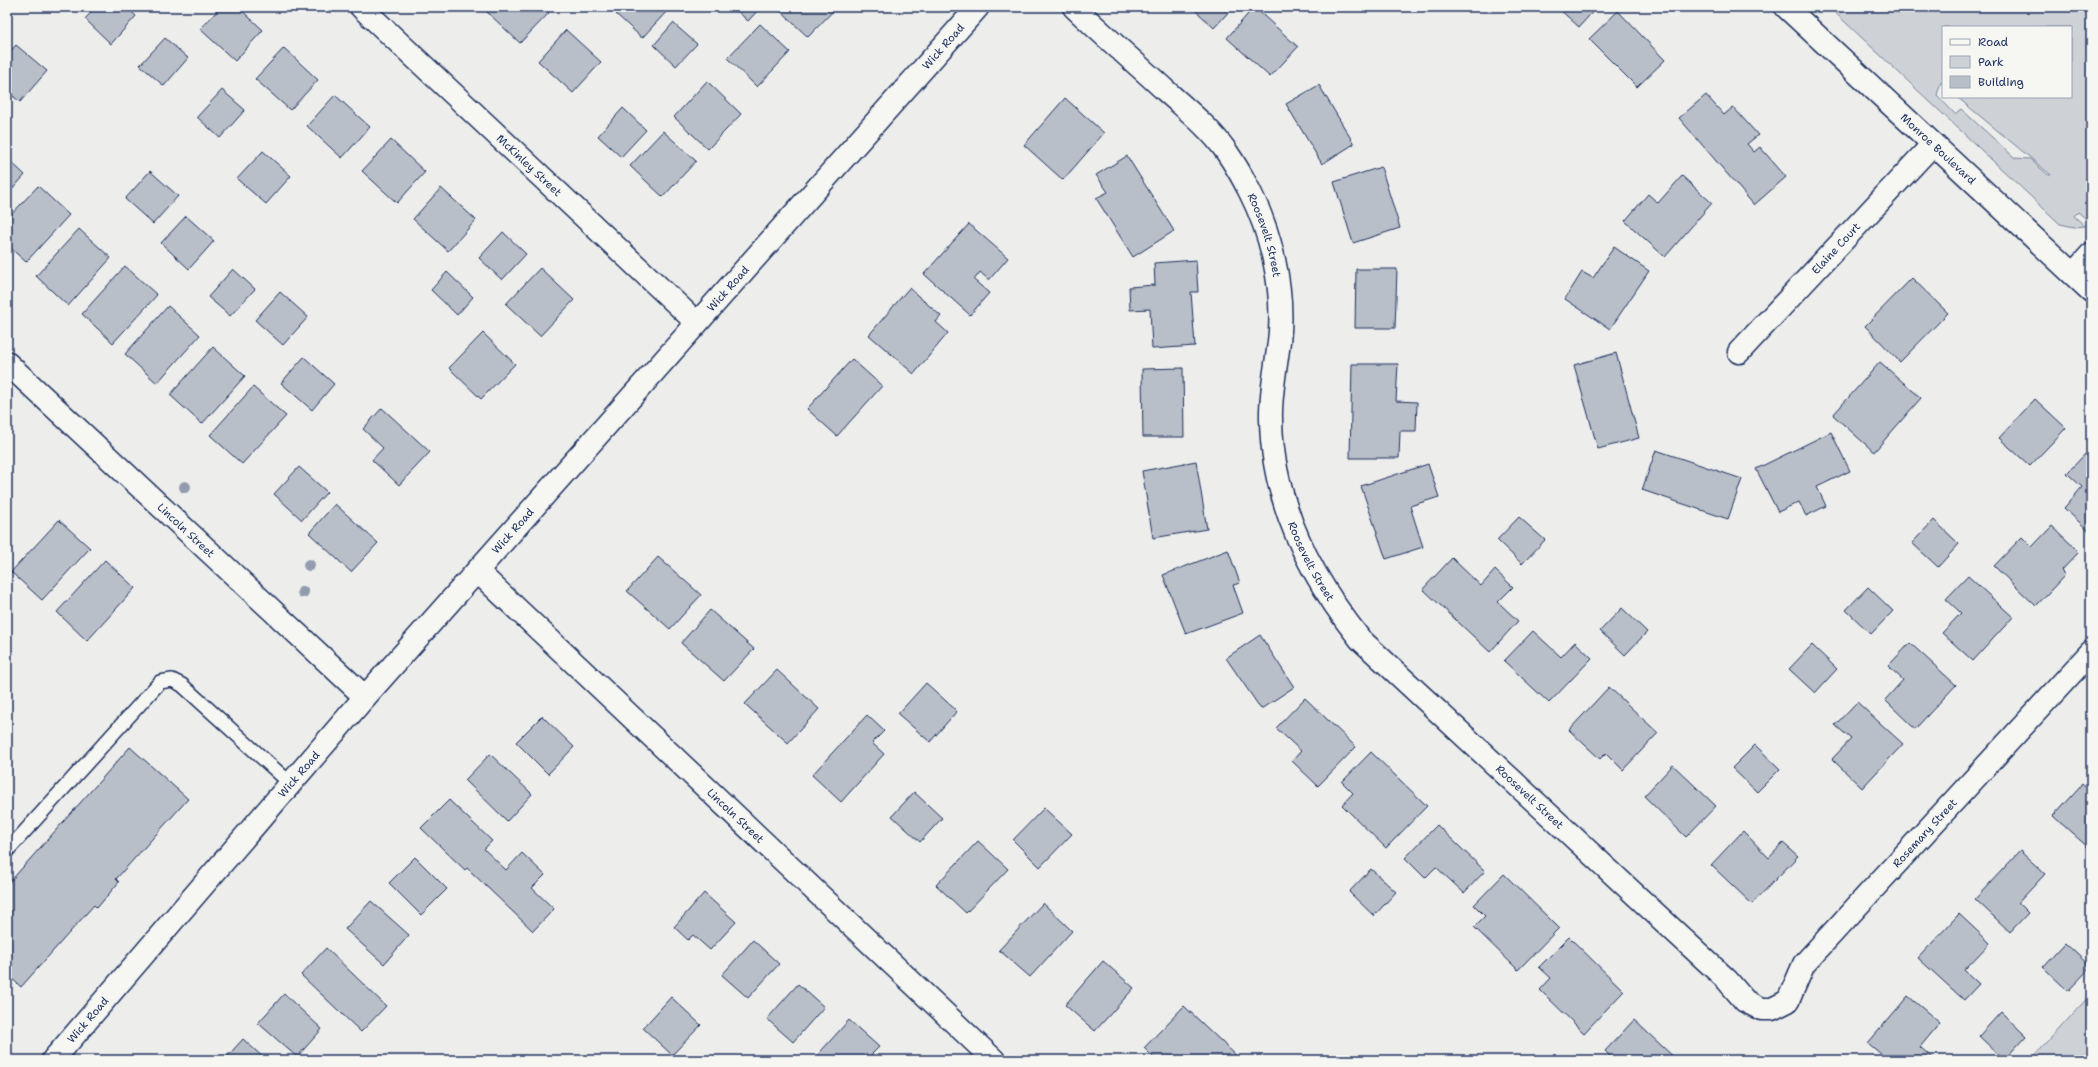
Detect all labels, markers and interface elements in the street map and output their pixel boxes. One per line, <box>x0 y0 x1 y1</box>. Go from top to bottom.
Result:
street label: Wick Road <box>919 21 968 73</box>
legend <box>1942 26 2072 98</box>
text: Road <box>1978 34 2009 50</box>
text: Park <box>1978 54 2004 70</box>
text: Building <box>1978 74 2024 90</box>
street label: Monroe Boulevard <box>1897 110 1979 188</box>
street label: McKinley Street <box>493 131 565 200</box>
street label: Roosevelt Street <box>1244 191 1284 279</box>
street label: Elaine Court <box>1808 219 1864 278</box>
street label: Wick Road <box>704 263 753 315</box>
street label: Lincoln Street <box>154 500 218 561</box>
street label: Wick Road <box>489 505 537 557</box>
street label: Roosevelt Street <box>1284 520 1338 604</box>
street label: Wick Road <box>275 748 323 801</box>
street label: Roosevelt Street <box>1492 762 1567 833</box>
street label: Lincoln Street <box>703 785 767 847</box>
street label: Rosemary Street <box>1889 795 1961 871</box>
street label: Wick Road <box>64 994 112 1046</box>

